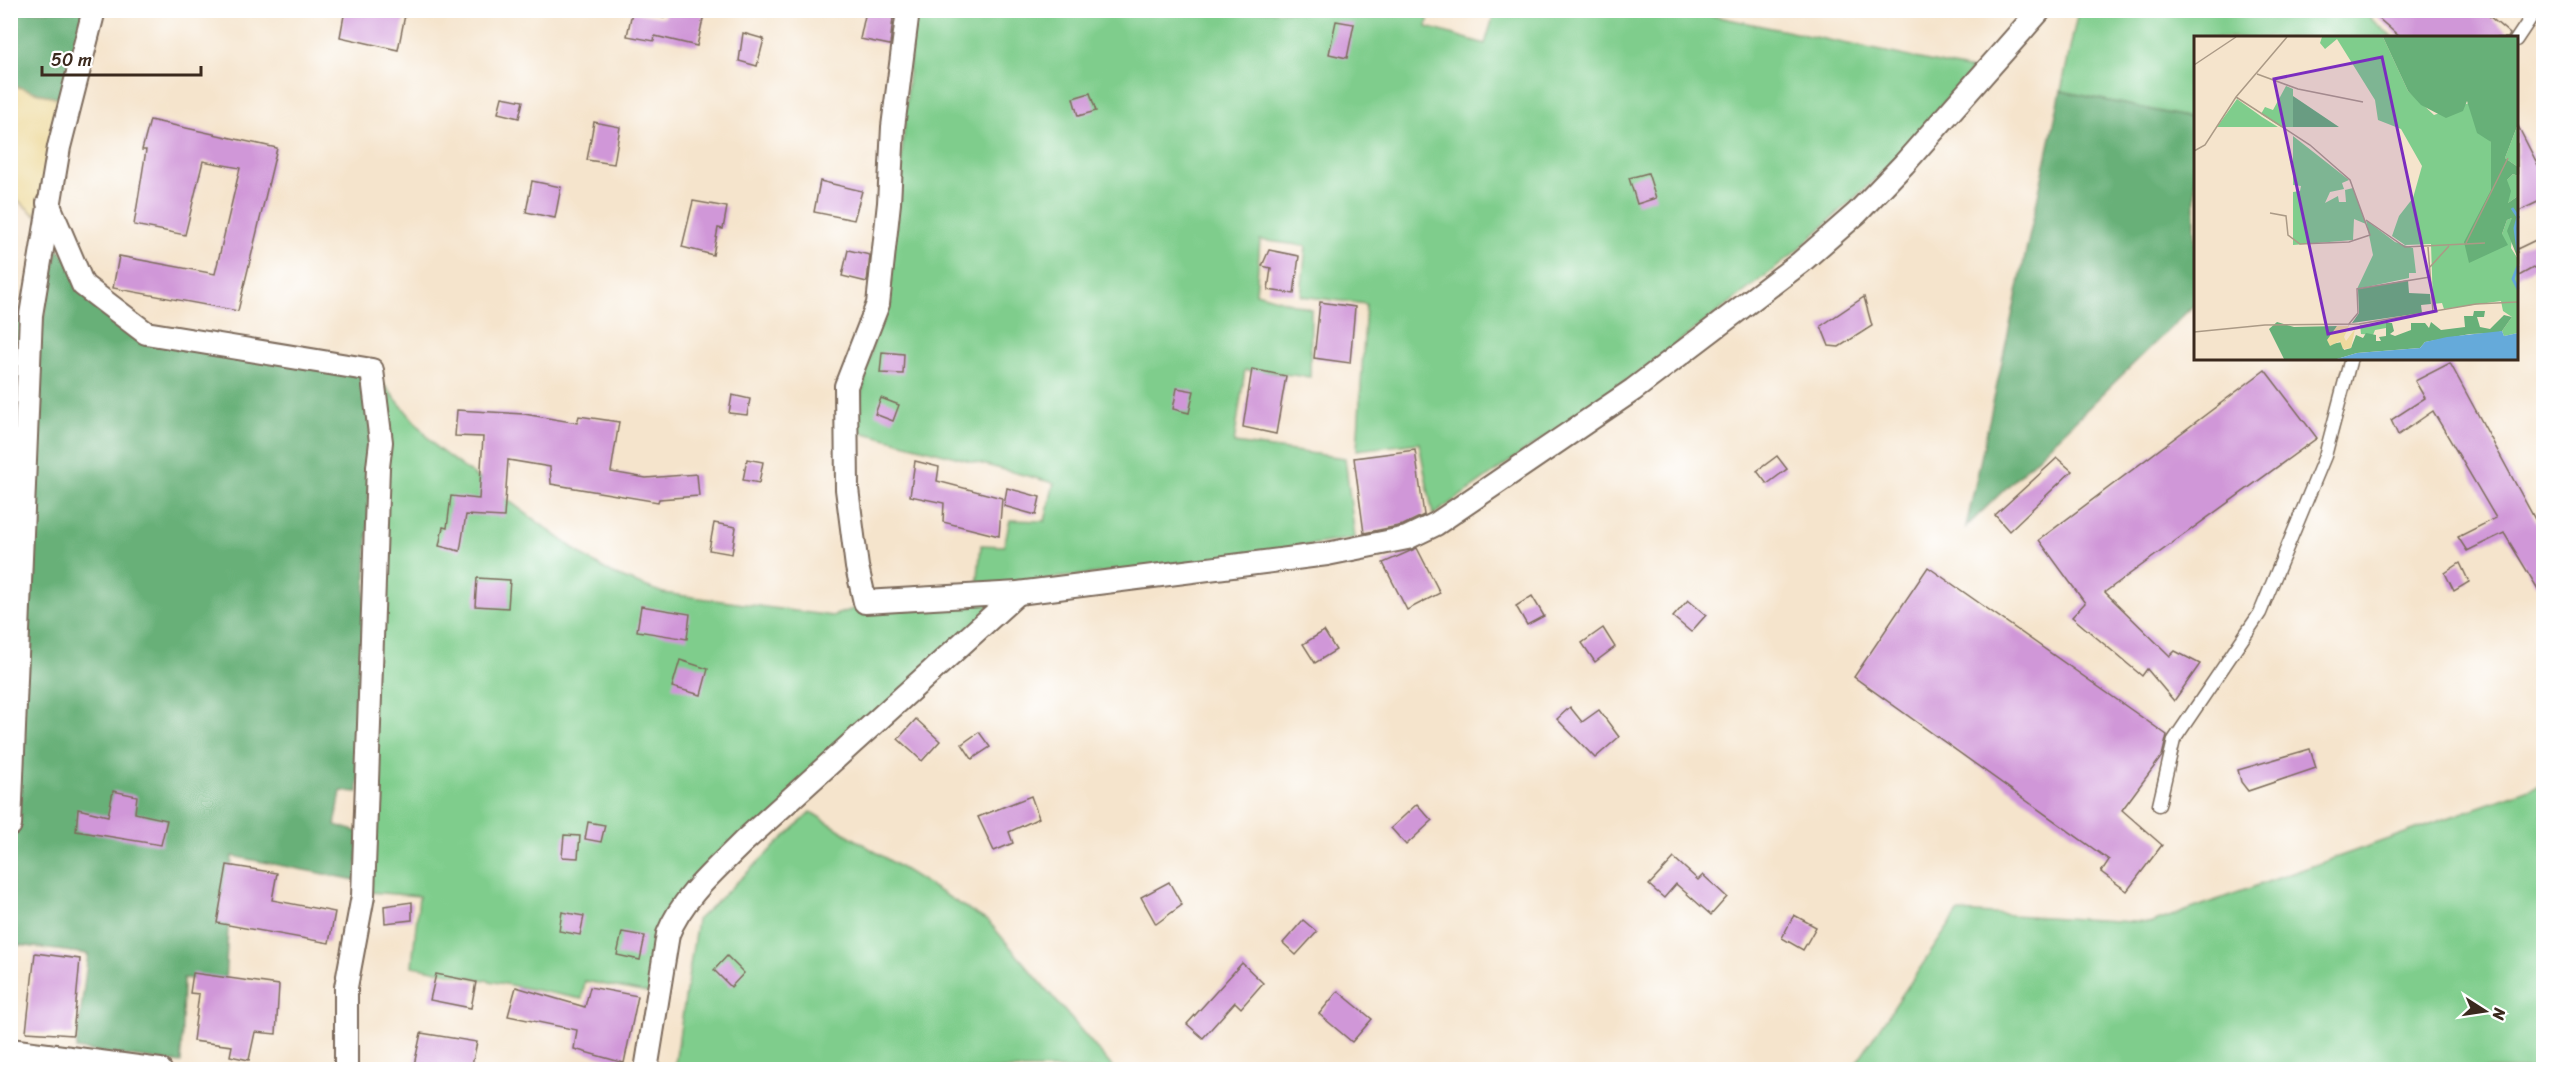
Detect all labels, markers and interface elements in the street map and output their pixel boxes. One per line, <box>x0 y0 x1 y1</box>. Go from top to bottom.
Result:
inset map <box>2194 36 2518 360</box>
scale bar <box>42 39 201 77</box>
text: 50 m <box>51 44 92 76</box>
north arrow <box>2455 981 2515 1041</box>
text: N <box>2484 1005 2515 1023</box>

